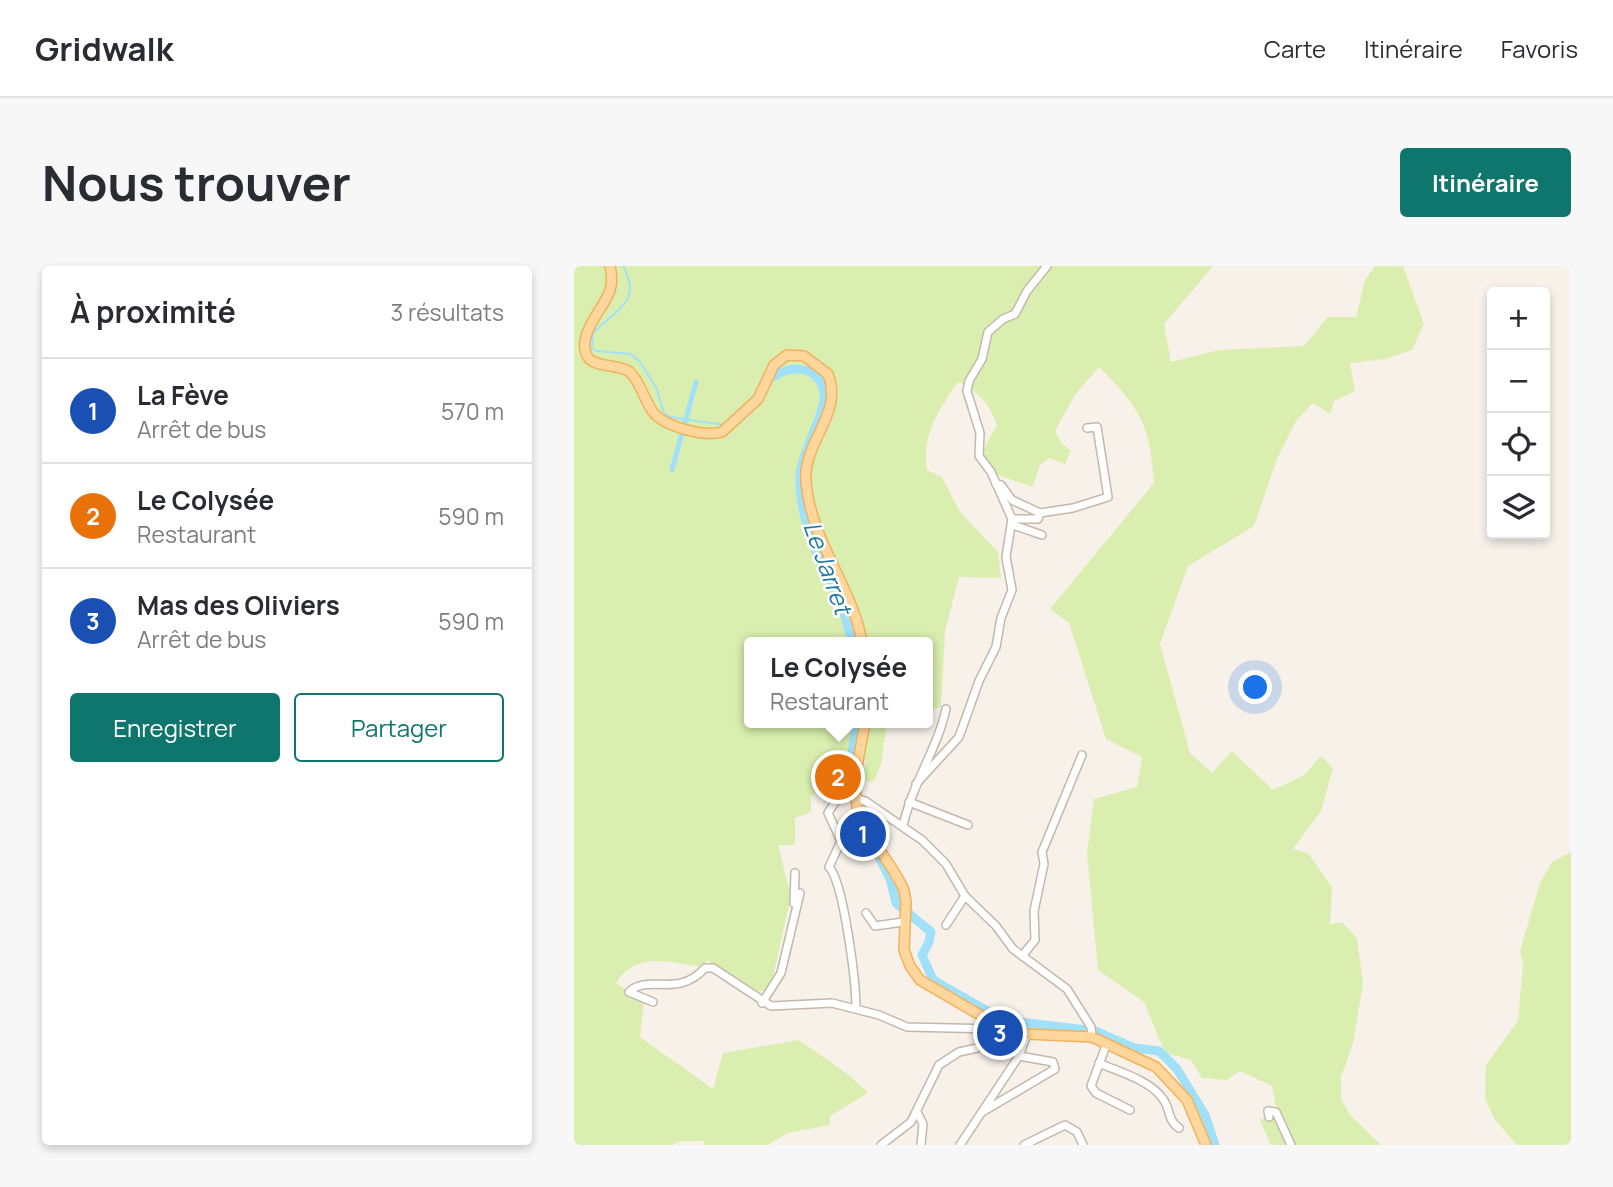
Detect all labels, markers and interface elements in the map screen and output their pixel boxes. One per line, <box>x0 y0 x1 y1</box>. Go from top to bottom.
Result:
text: Gridwalk <box>35 26 173 71</box>
text: Carte <box>1264 32 1326 65</box>
text: Itinéraire <box>1364 32 1463 65</box>
text: Favoris <box>1501 32 1578 65</box>
button: Itinéraire <box>1400 148 1571 217</box>
text: Nous trouver <box>42 149 351 216</box>
map controls <box>1487 287 1550 539</box>
button: + <box>1487 287 1550 350</box>
text: À proximité <box>70 291 236 332</box>
text: 3 résultats <box>391 296 504 328</box>
button: − <box>1487 350 1550 413</box>
text: La Fève <box>137 377 229 413</box>
text: 1 <box>88 395 98 427</box>
text: 570 m <box>441 395 504 427</box>
text: Arrêt de bus <box>137 413 266 445</box>
button: locate <box>1487 413 1550 476</box>
button: layers <box>1487 476 1550 539</box>
text: Le Colysée <box>137 482 274 518</box>
text: 2 <box>86 500 100 532</box>
text: 590 m <box>438 500 504 532</box>
water label: Le Jarret <box>796 517 861 621</box>
text: Restaurant <box>137 518 256 550</box>
text: Mas des Oliviers <box>137 587 340 623</box>
text: 3 <box>86 605 100 637</box>
text: 590 m <box>438 605 504 637</box>
text: Arrêt de bus <box>137 623 266 655</box>
popup <box>744 637 933 728</box>
text: Le Colysée <box>770 649 907 685</box>
your location <box>1238 670 1272 704</box>
text: Restaurant <box>770 685 889 717</box>
button: Enregistrer <box>70 693 280 762</box>
button: Partager <box>294 693 504 762</box>
pin: 2 <box>815 751 861 803</box>
pin: 1 <box>840 808 886 860</box>
pin: 3 <box>977 1007 1023 1059</box>

